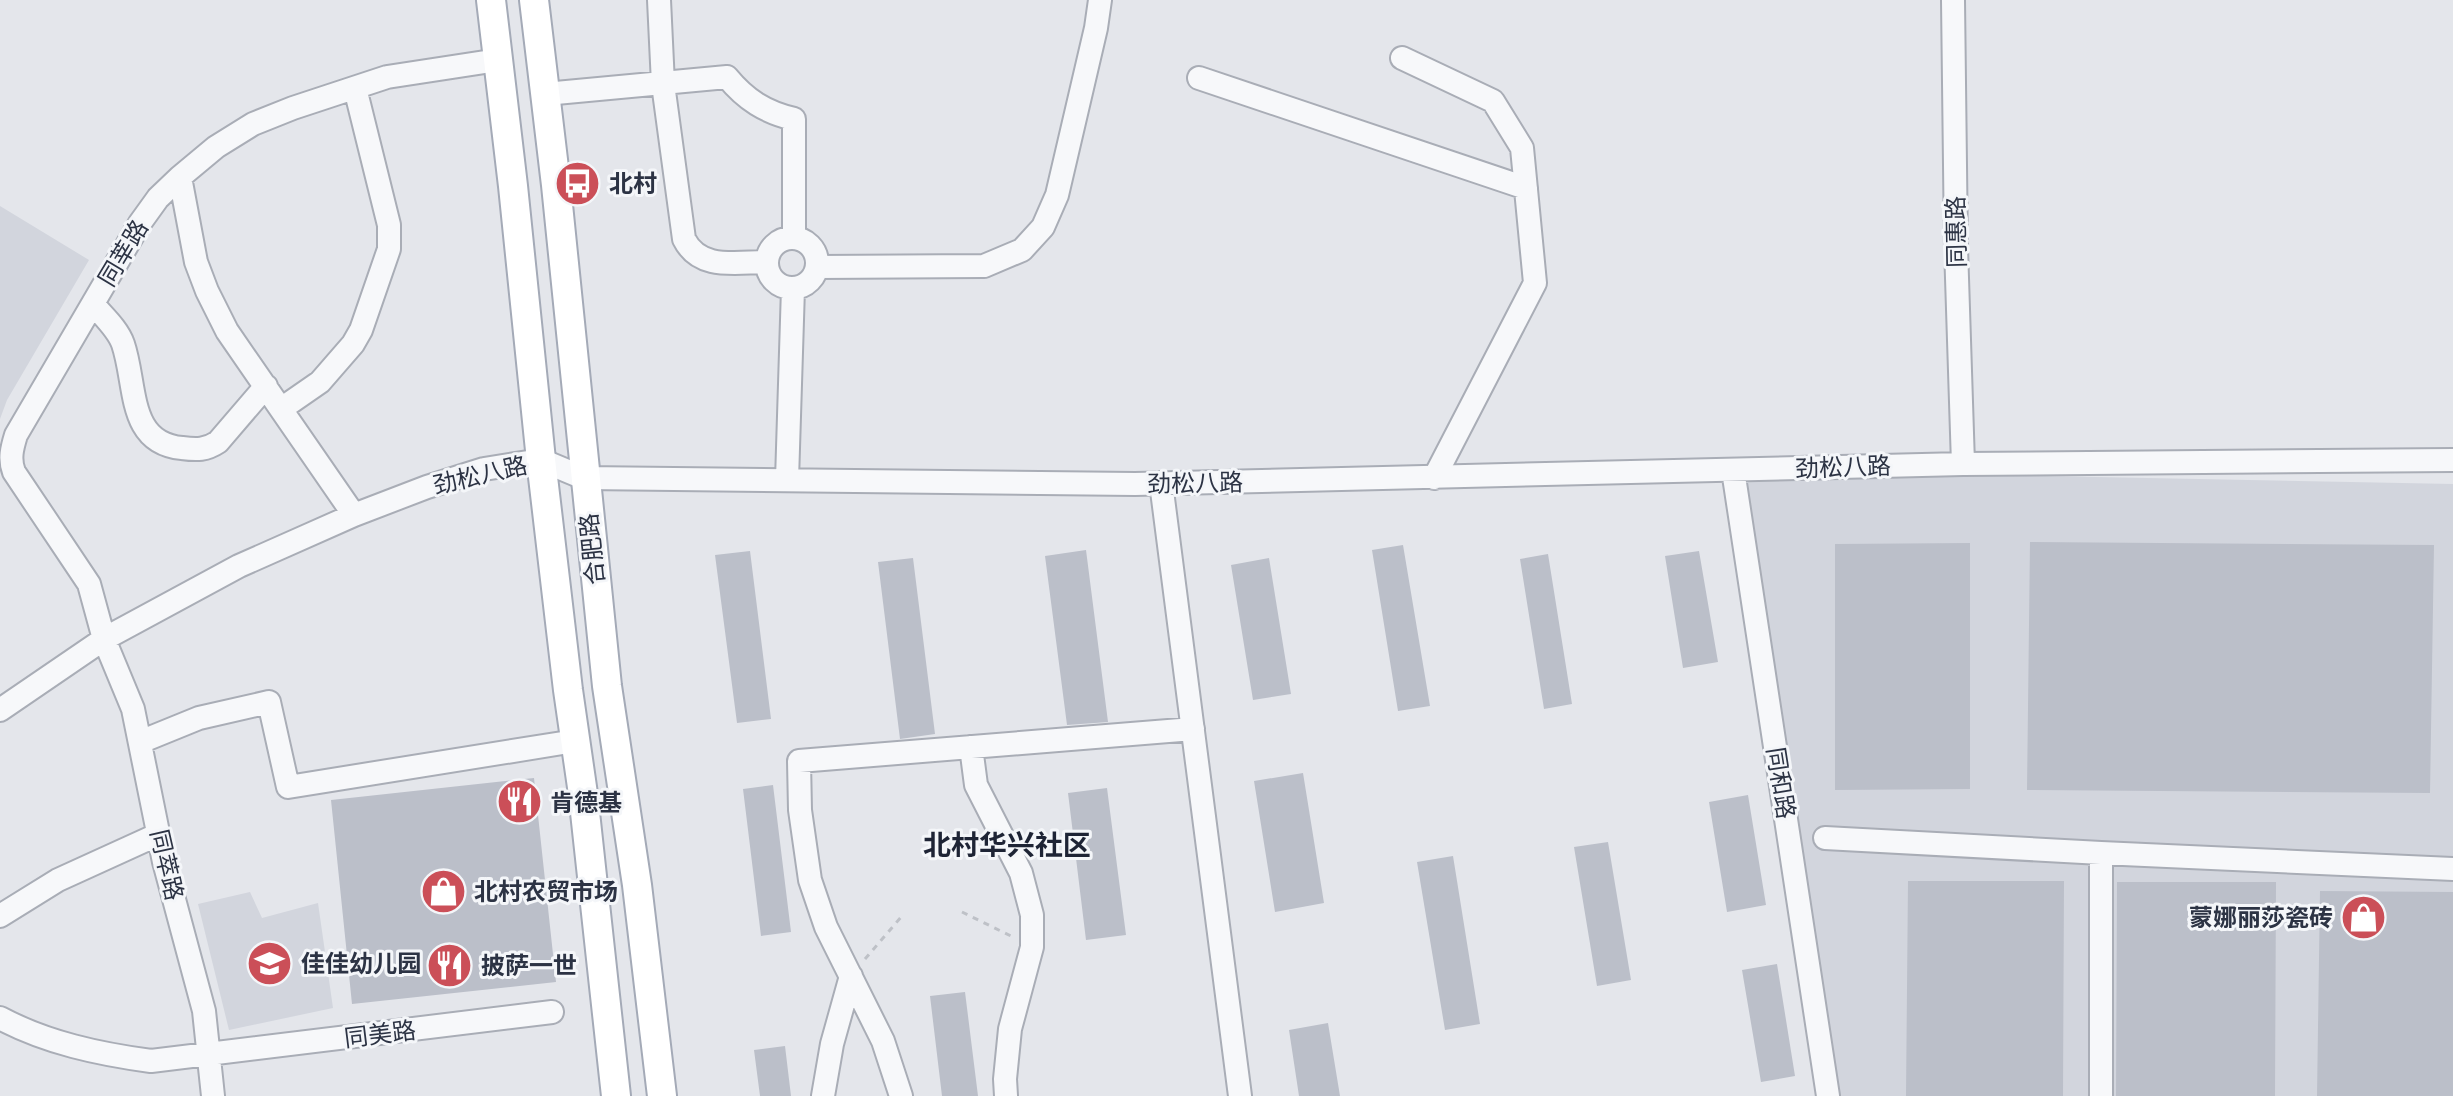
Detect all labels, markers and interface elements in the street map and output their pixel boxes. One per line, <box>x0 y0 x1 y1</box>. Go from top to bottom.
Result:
bus stop icon: 北村 <box>554 159 602 207</box>
place label: 北村 <box>609 169 657 198</box>
street label: 同惠路 <box>1941 196 1971 268</box>
street label: 同莘路 <box>92 215 154 291</box>
street label: 劲松八路 <box>430 450 530 500</box>
street label: 劲松八路 <box>1795 451 1891 483</box>
street label: 劲松八路 <box>1147 468 1243 498</box>
street label: 合肥路 <box>574 512 610 586</box>
street label: 同和路 <box>1761 745 1801 821</box>
restaurant icon: 肯德基 <box>495 778 543 826</box>
place label: 肯德基 <box>550 788 622 817</box>
street label: 同萃路 <box>145 827 189 903</box>
district label: 北村华兴社区 <box>923 828 1091 862</box>
shop icon: 北村农贸市场 <box>419 867 467 915</box>
place label: 北村农贸市场 <box>474 877 618 906</box>
shop icon: 蒙娜丽莎瓷砖 <box>2340 893 2388 941</box>
place label: 蒙娜丽莎瓷砖 <box>2189 903 2333 932</box>
school or university icon: 佳佳幼儿园 <box>246 939 294 987</box>
restaurant icon: 披萨一世 <box>426 941 474 989</box>
place label: 佳佳幼儿园 <box>301 949 421 978</box>
place label: 披萨一世 <box>481 951 577 980</box>
street label: 同美路 <box>343 1015 417 1053</box>

